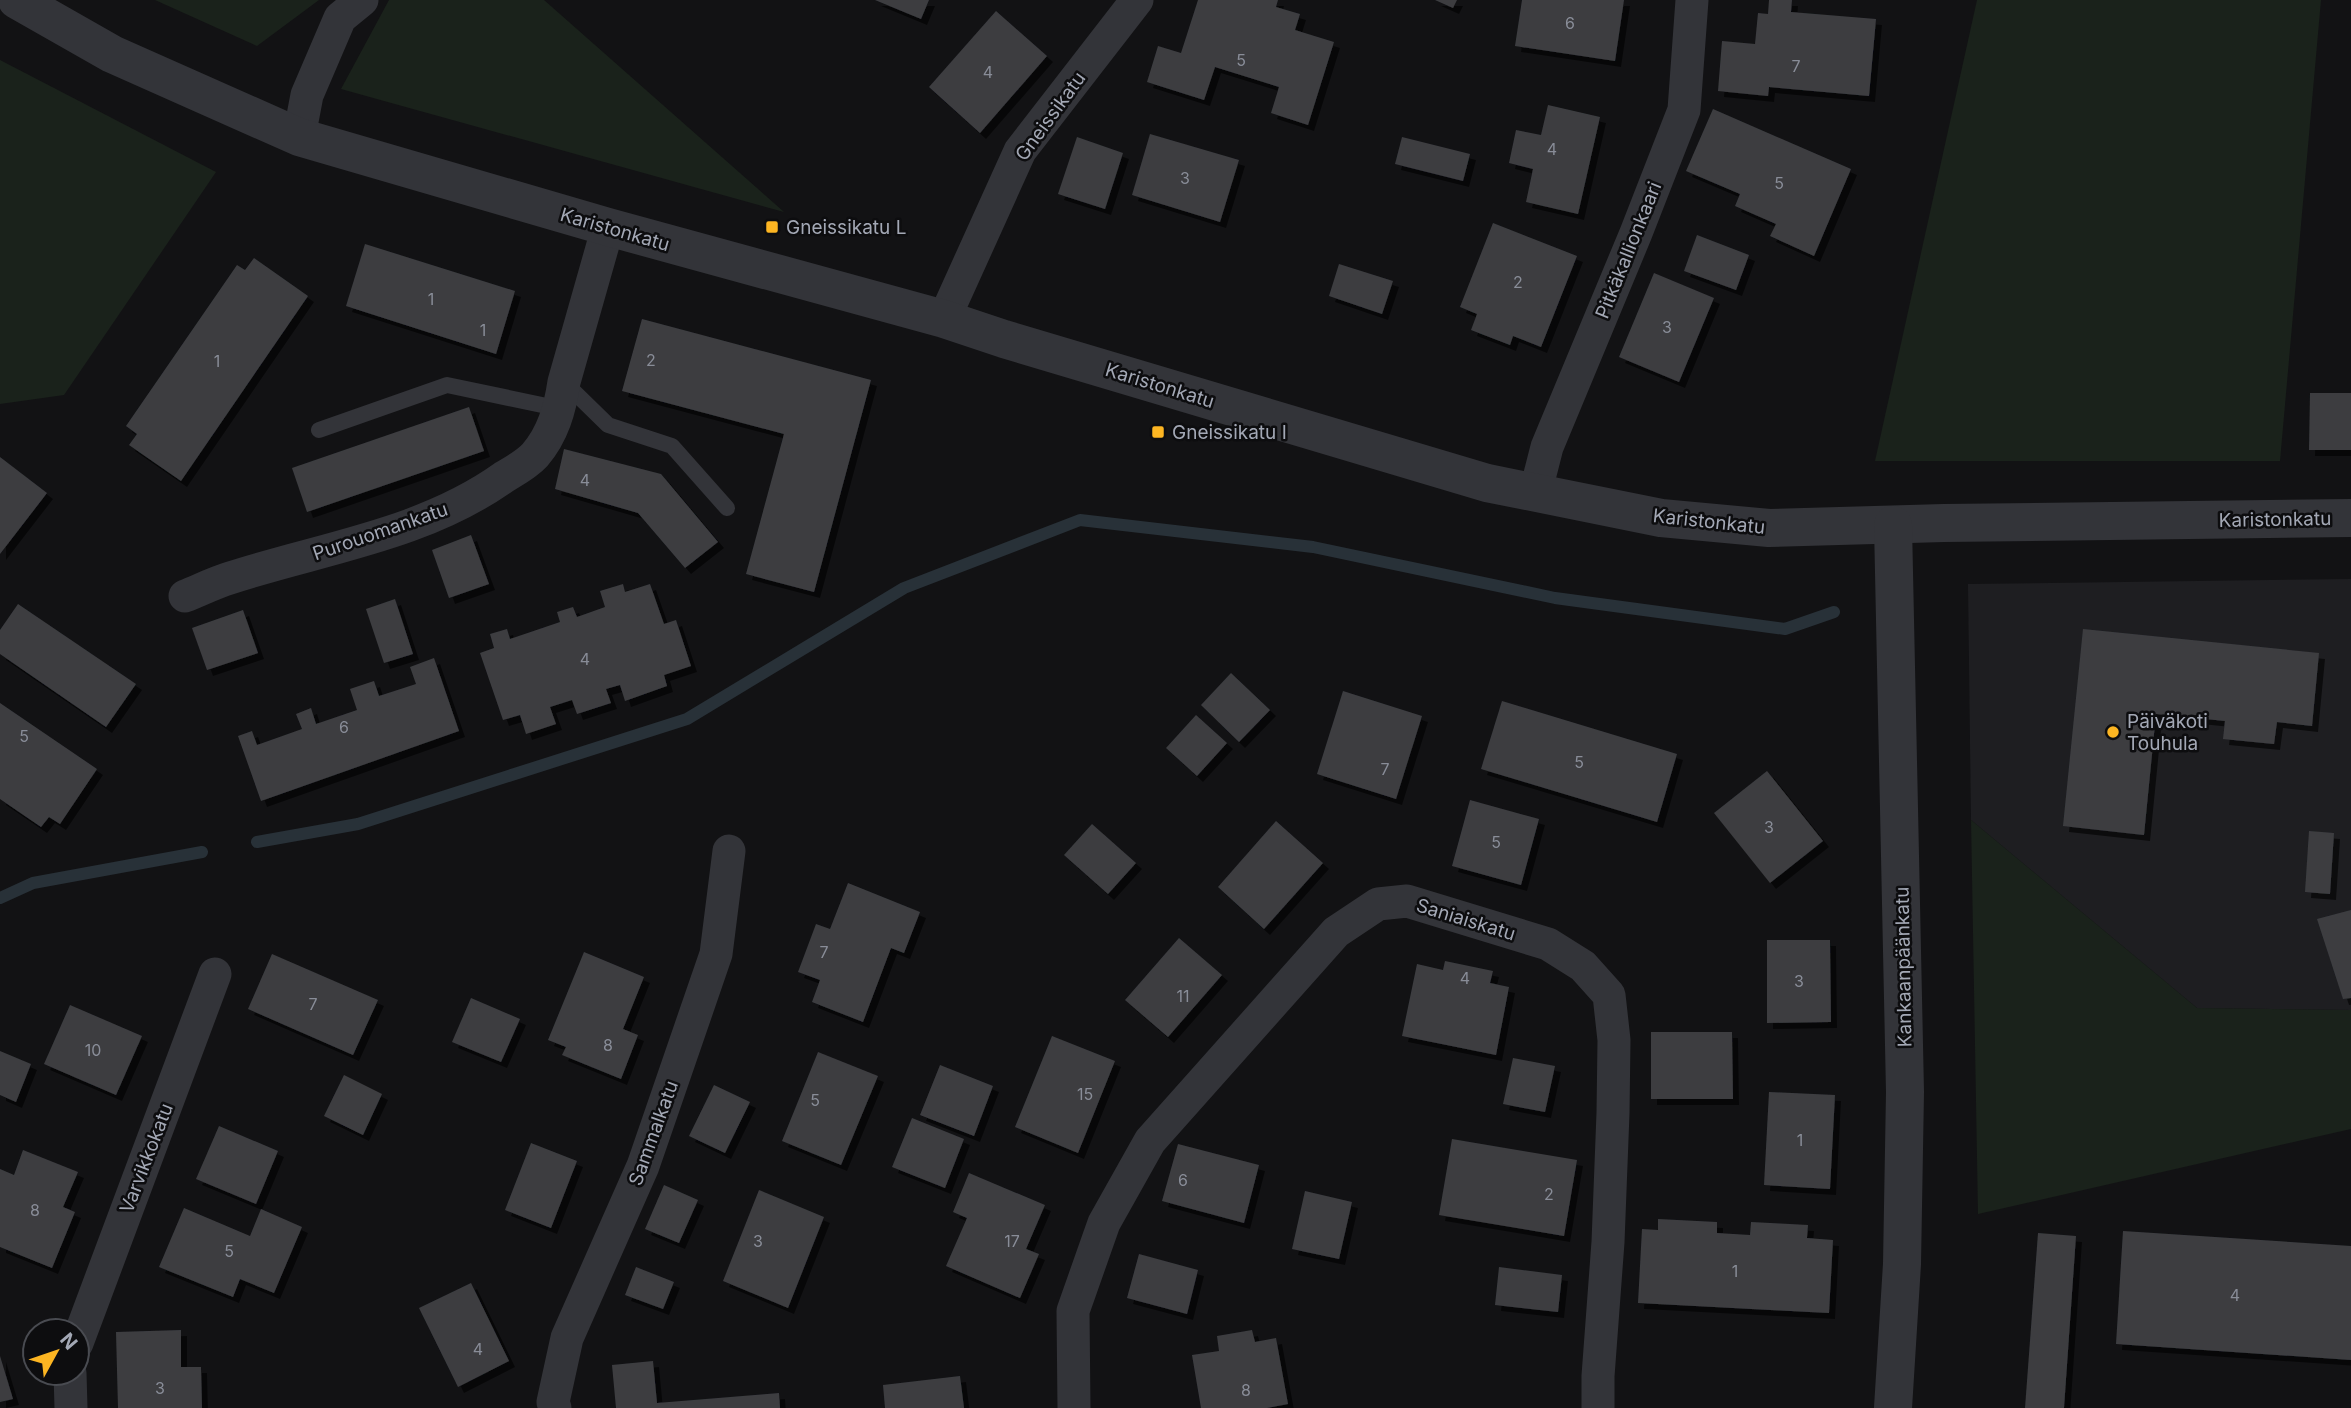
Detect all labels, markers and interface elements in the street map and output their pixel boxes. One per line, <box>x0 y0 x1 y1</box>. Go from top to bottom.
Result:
house number: 6 <box>1565 13 1575 33</box>
house number: 5 <box>1236 50 1246 70</box>
house number: 7 <box>1791 56 1801 76</box>
house number: 4 <box>983 62 993 82</box>
street label: Gneissikatu <box>1010 67 1090 165</box>
house number: 4 <box>1547 139 1557 159</box>
house number: 3 <box>1180 168 1190 188</box>
house number: 5 <box>1774 173 1784 193</box>
street label: Pitkäkallionkaari <box>1591 178 1666 322</box>
street label: Karistonkatu <box>558 203 672 256</box>
place label: Gneissikatu L <box>786 216 906 239</box>
marker: Gneissikatu L <box>764 219 780 235</box>
house number: 2 <box>1513 272 1523 292</box>
house number: 1 <box>428 289 434 309</box>
house number: 3 <box>1662 317 1672 337</box>
house number: 1 <box>480 320 486 340</box>
house number: 2 <box>646 350 656 370</box>
house number: 1 <box>214 351 220 371</box>
street label: Karistonkatu <box>1103 358 1217 413</box>
place label: Gneissikatu I <box>1172 421 1287 444</box>
marker: Gneissikatu I <box>1150 424 1166 440</box>
house number: 4 <box>580 470 590 490</box>
street label: Purouomankatu <box>310 498 451 565</box>
street label: Karistonkatu <box>1652 504 1766 539</box>
street label: Karistonkatu <box>2218 507 2332 532</box>
house number: 4 <box>580 649 590 669</box>
place label: Päiväkoti Touhula <box>2127 710 2208 755</box>
house number: 6 <box>339 717 349 737</box>
marker: Päiväkoti Touhula <box>2105 724 2121 740</box>
house number: 5 <box>19 726 29 746</box>
house number: 5 <box>1574 752 1584 772</box>
house number: 7 <box>1380 759 1390 779</box>
house number: 3 <box>1764 817 1774 837</box>
house number: 5 <box>1491 832 1501 852</box>
street label: Kankaanpäänkatu <box>1891 887 1916 1047</box>
street label: Saniaiskatu <box>1413 893 1518 945</box>
house number: 7 <box>819 942 829 962</box>
house number: 4 <box>1460 968 1470 988</box>
house number: 3 <box>1794 971 1804 991</box>
house number: 11 <box>1176 986 1190 1006</box>
house number: 7 <box>308 994 318 1014</box>
house number: 8 <box>603 1035 613 1055</box>
house number: 10 <box>85 1040 101 1060</box>
street label: Sammalkatu <box>624 1078 683 1189</box>
house number: 15 <box>1077 1084 1093 1104</box>
house number: 5 <box>810 1090 820 1110</box>
street label: Varvikkokatu <box>115 1100 178 1216</box>
house number: 1 <box>1797 1130 1803 1150</box>
house number: 6 <box>1178 1170 1188 1190</box>
house number: 2 <box>1544 1184 1554 1204</box>
house number: 8 <box>30 1200 40 1220</box>
house number: 3 <box>753 1231 763 1251</box>
house number: 17 <box>1004 1231 1020 1251</box>
house number: 5 <box>224 1241 234 1261</box>
house number: 1 <box>1732 1261 1738 1281</box>
house number: 4 <box>2230 1285 2240 1305</box>
north arrow <box>21 1317 91 1387</box>
text: N <box>55 1328 82 1354</box>
house number: 4 <box>473 1339 483 1359</box>
house number: 3 <box>155 1378 165 1398</box>
house number: 8 <box>1241 1380 1251 1400</box>

